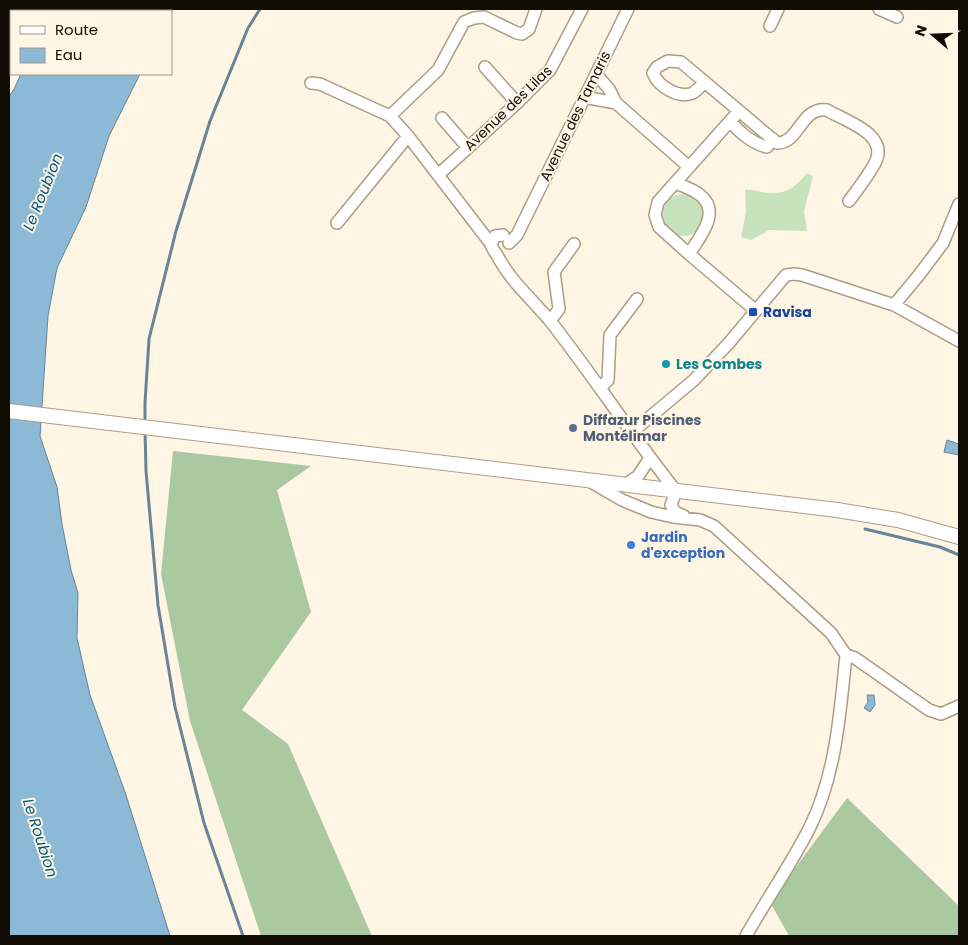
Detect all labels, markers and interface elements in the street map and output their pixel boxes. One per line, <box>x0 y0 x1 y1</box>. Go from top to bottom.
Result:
legend <box>10 10 172 75</box>
north arrow <box>908 10 958 60</box>
text: Route <box>55 19 98 40</box>
text: N <box>910 23 932 39</box>
text: Eau <box>55 44 82 65</box>
street label: Avenue des Tamaris <box>535 48 615 184</box>
street label: Avenue des Lilas <box>460 61 556 155</box>
water label: Le Roubion <box>18 150 68 234</box>
place label: Ravisa <box>763 302 812 322</box>
marker: Ravisa <box>747 306 759 318</box>
place label: Les Combes <box>676 354 763 374</box>
marker: Les Combes <box>660 358 672 370</box>
place label: Diffazur Piscines Montélimar <box>583 410 702 446</box>
marker: Diffazur Piscines Montélimar <box>567 422 579 434</box>
place label: Jardin d'exception <box>641 527 725 563</box>
marker: Jardin d'exception <box>625 539 637 551</box>
water label: Le Roubion <box>18 796 63 880</box>

